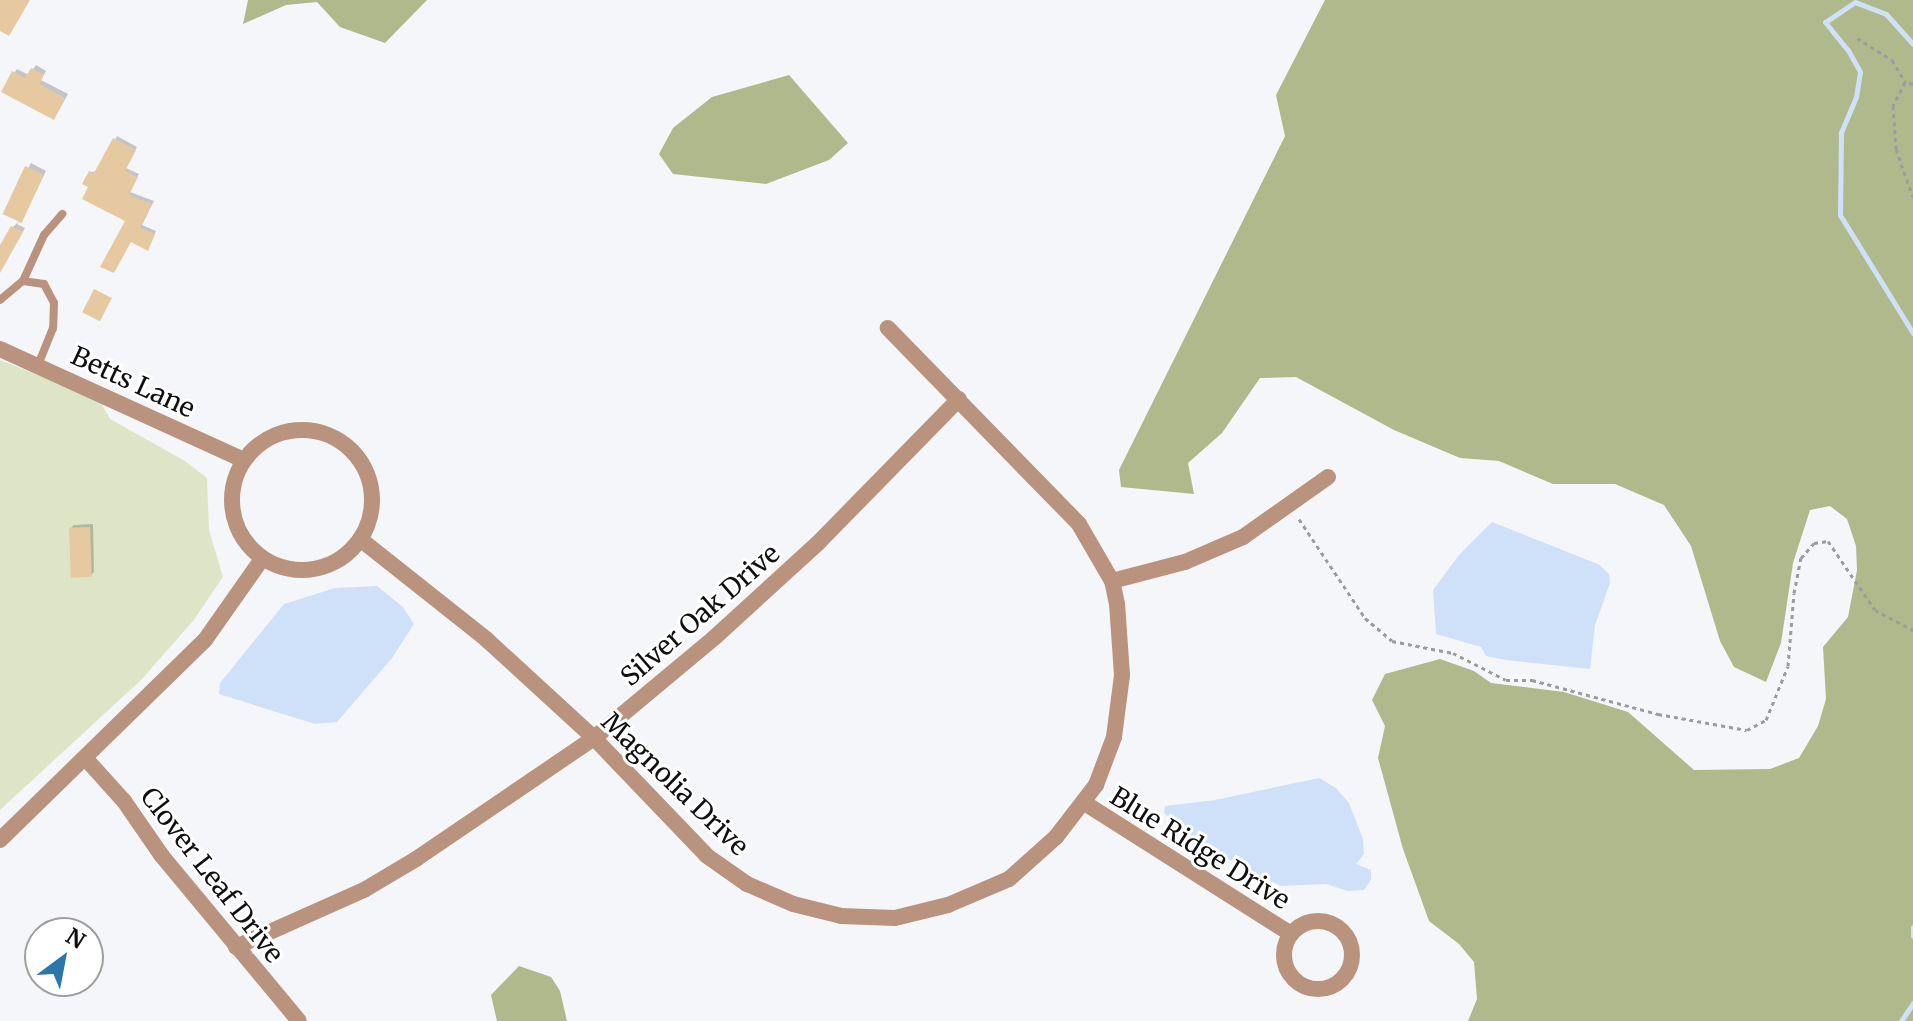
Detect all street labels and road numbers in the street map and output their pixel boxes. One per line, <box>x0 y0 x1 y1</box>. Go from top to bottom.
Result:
street label: Betts Lane <box>66 340 200 424</box>
street label: Silver Oak Drive <box>614 538 786 692</box>
street label: Magnolia Drive <box>595 706 755 862</box>
street label: Blue Ridge Drive <box>1104 780 1296 916</box>
street label: Clover Leaf Drive <box>134 781 290 969</box>

